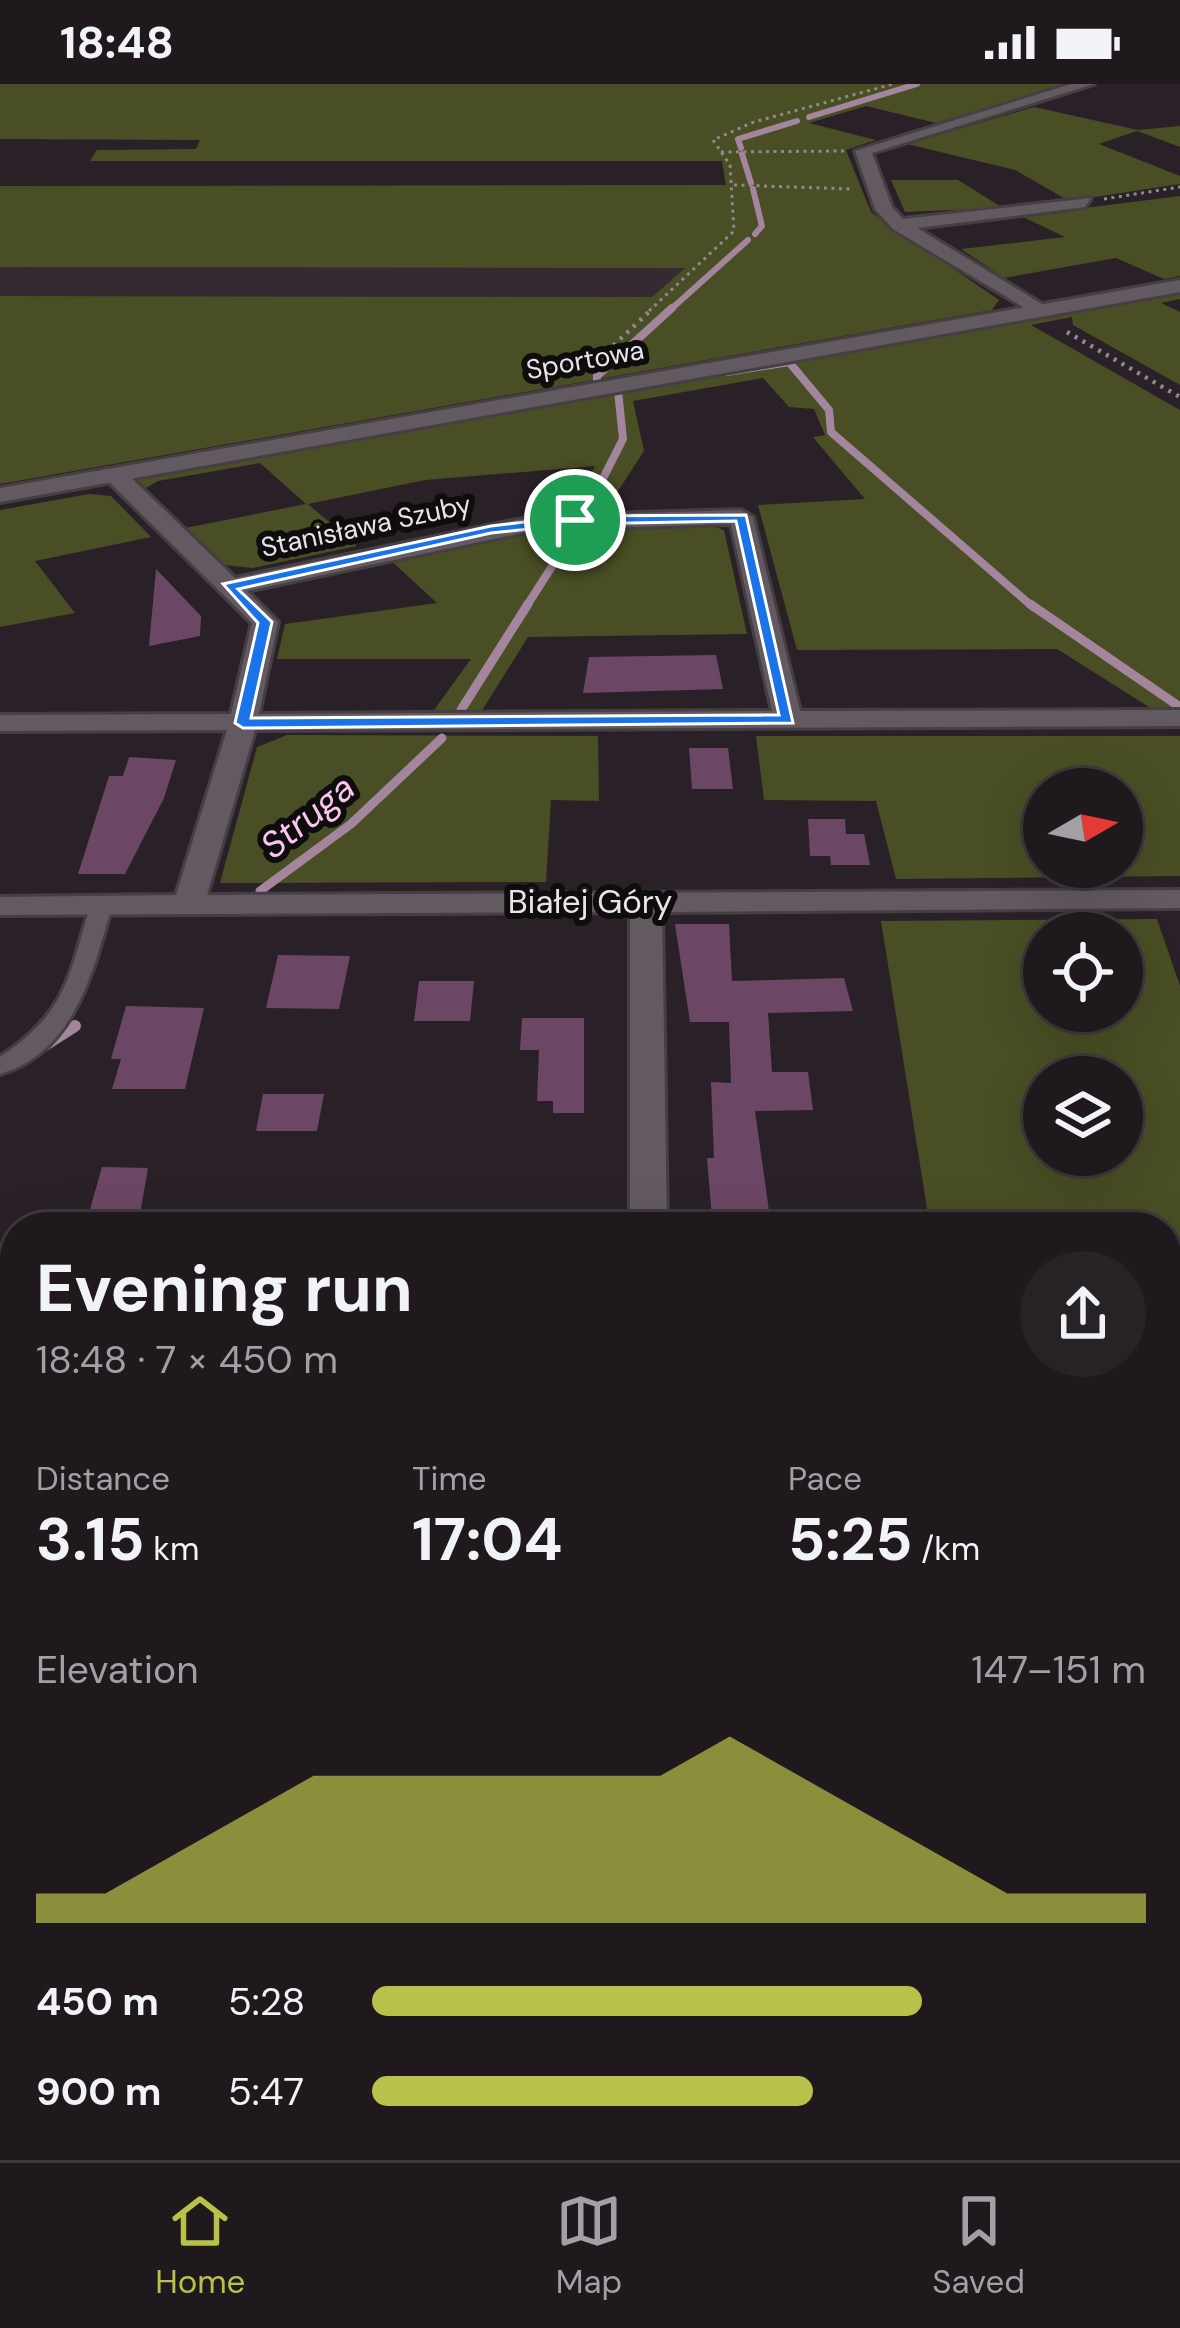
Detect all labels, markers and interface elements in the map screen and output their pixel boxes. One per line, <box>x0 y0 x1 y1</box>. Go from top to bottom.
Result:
text: 18:48 <box>60 13 174 72</box>
street label: Sportowa <box>523 332 647 387</box>
pin <box>524 469 626 571</box>
street label: Stanisława Szuby <box>258 486 474 565</box>
icon: arrive <box>542 487 608 553</box>
water label: Struga <box>250 764 364 869</box>
north arrow <box>1023 768 1143 888</box>
map controls <box>1023 768 1143 1176</box>
street label: Białej Góry <box>508 880 672 923</box>
button: locate <box>1023 912 1143 1032</box>
button: layers <box>1023 1056 1143 1176</box>
text: Evening run <box>36 1246 413 1331</box>
button: share <box>1020 1251 1146 1377</box>
text: 18:48 · 7 × 450 m <box>36 1334 338 1385</box>
text: Distance <box>36 1457 170 1500</box>
text: Time <box>412 1457 487 1500</box>
text: Pace <box>788 1457 862 1500</box>
text: 3.15 <box>36 1500 144 1579</box>
text: 17:04 <box>412 1500 563 1579</box>
text: 5:25 <box>788 1500 913 1579</box>
text: km <box>144 1527 199 1570</box>
text: /km <box>913 1527 980 1570</box>
text: Elevation <box>36 1644 199 1695</box>
text: 147–151 m <box>971 1644 1146 1695</box>
text: 450 m <box>36 1976 159 2027</box>
text: 5:28 <box>228 1976 305 2027</box>
text: 900 m <box>36 2066 162 2117</box>
text: 5:47 <box>228 2066 304 2117</box>
tab: Home <box>155 2188 245 2303</box>
tab: Map <box>556 2188 622 2303</box>
tab: Saved <box>932 2188 1025 2303</box>

